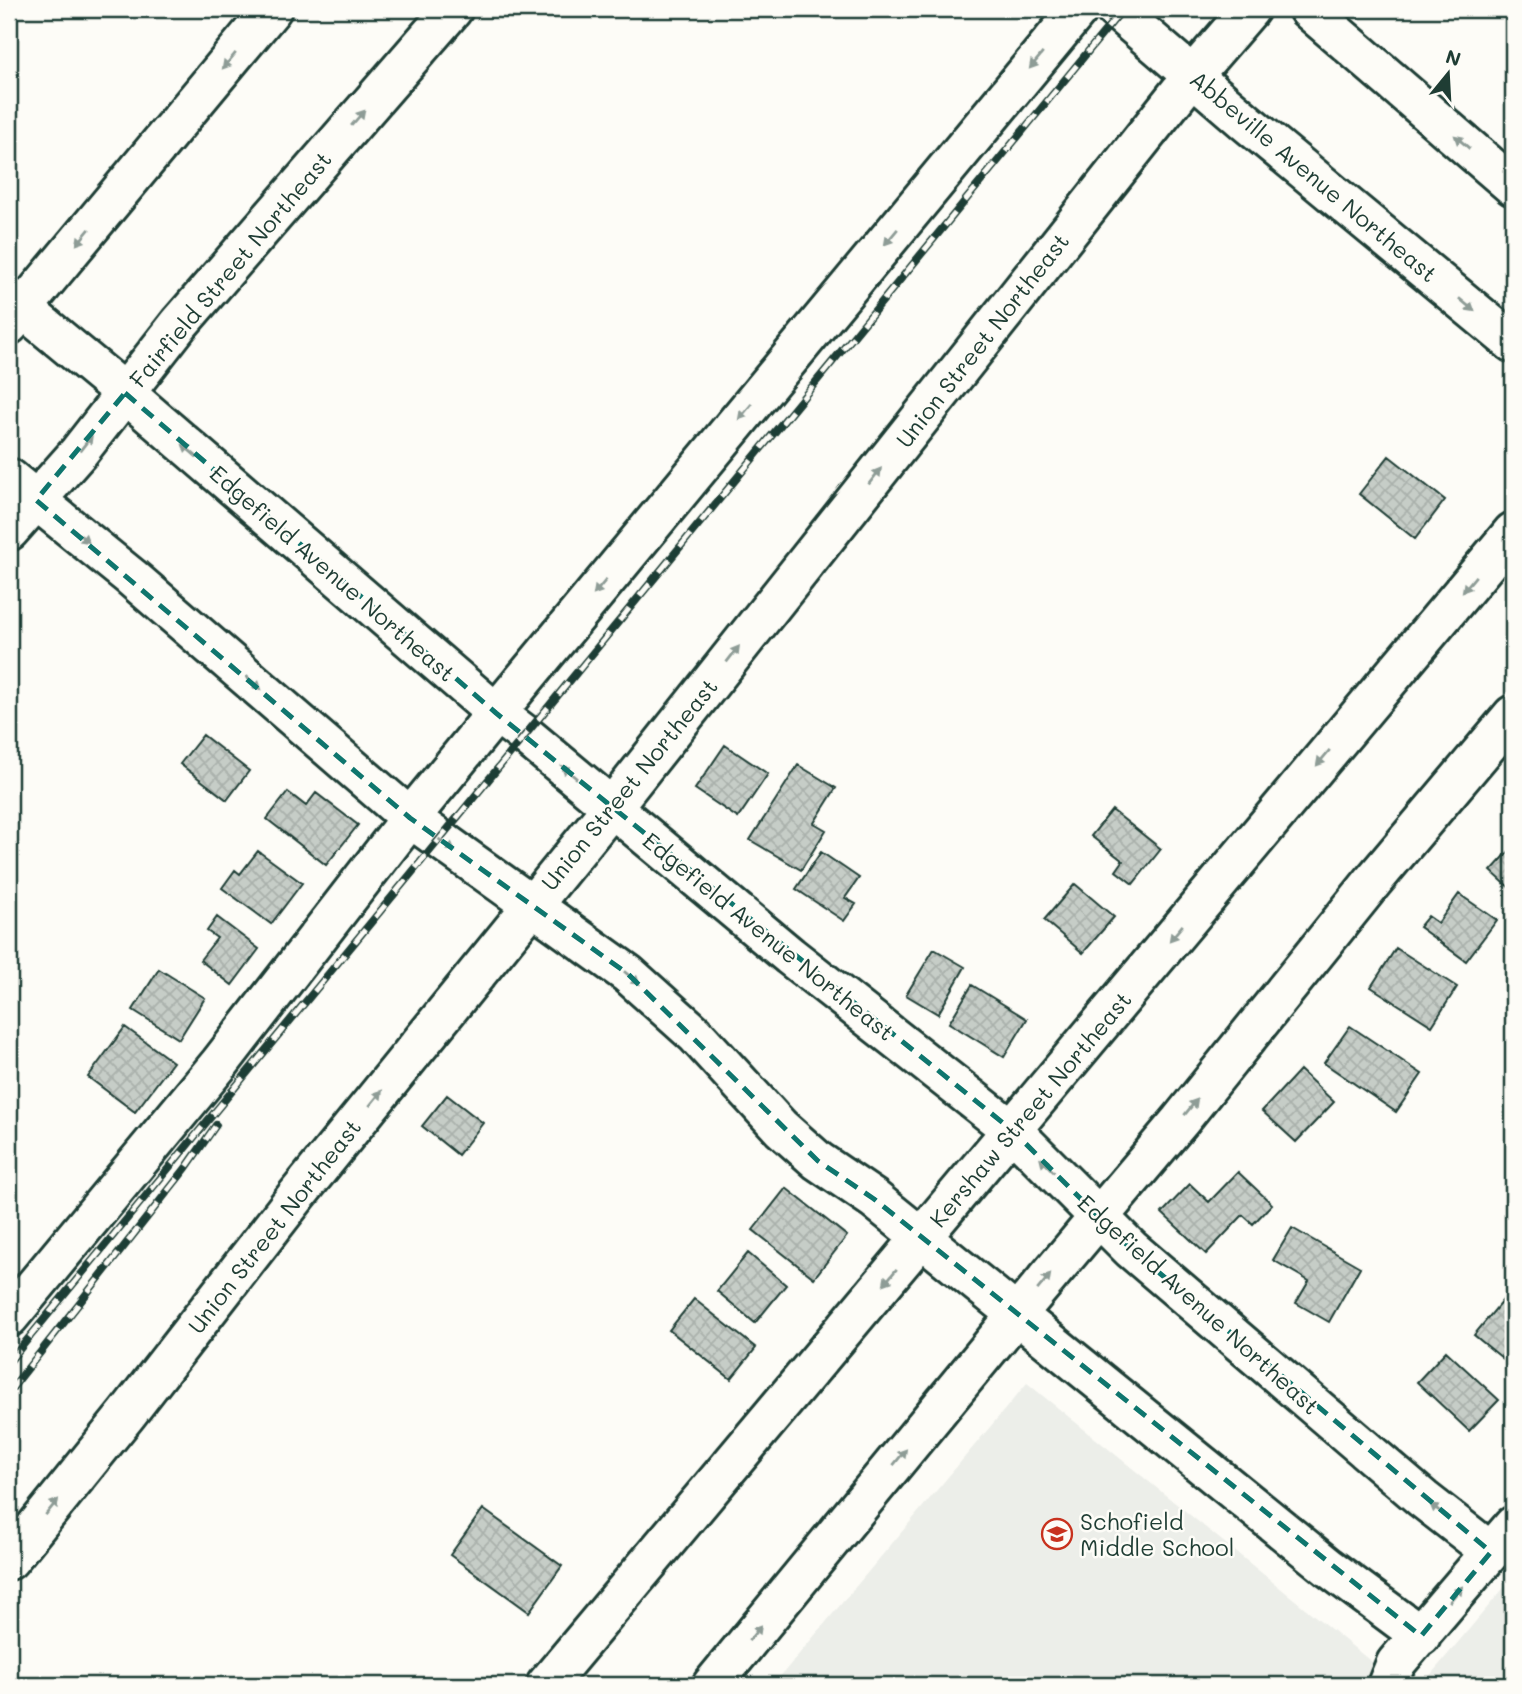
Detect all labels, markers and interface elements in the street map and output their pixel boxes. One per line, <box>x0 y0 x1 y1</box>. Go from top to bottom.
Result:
north arrow <box>1414 38 1484 108</box>
text: N <box>1443 43 1464 71</box>
one-way arrow <box>221 52 236 70</box>
one-way arrow <box>1029 53 1044 70</box>
street label: Abbeville Avenue Northeast <box>1184 64 1444 288</box>
one-way arrow <box>350 110 365 127</box>
one-way arrow <box>1453 135 1470 150</box>
street label: Fairfield Street Northeast <box>122 145 338 393</box>
one-way arrow <box>76 227 91 245</box>
one-way arrow <box>883 227 898 245</box>
street label: Union Street Northeast <box>889 227 1075 453</box>
one-way arrow <box>1459 297 1476 312</box>
one-way arrow <box>738 402 753 420</box>
one-way arrow <box>78 434 93 452</box>
one-way arrow <box>182 443 199 459</box>
street label: Edgefield Avenue Northeast <box>204 458 462 688</box>
one-way arrow <box>867 467 882 485</box>
one-way arrow <box>71 529 89 544</box>
one-way arrow <box>1462 576 1477 593</box>
one-way arrow <box>593 578 608 596</box>
one-way arrow <box>726 645 741 663</box>
street label: Union Street Northeast <box>534 672 724 896</box>
one-way arrow <box>245 675 263 691</box>
one-way arrow <box>1316 750 1331 767</box>
one-way arrow <box>560 764 578 780</box>
street label: Edgefield Avenue Northeast <box>637 825 901 1047</box>
one-way arrow <box>438 838 456 852</box>
one-way arrow <box>1169 923 1184 941</box>
one-way arrow <box>623 970 641 986</box>
street label: Kershaw Street Northeast <box>922 985 1138 1233</box>
one-way arrow <box>368 1090 383 1108</box>
one-way arrow <box>1183 1099 1198 1117</box>
street label: Union Street Northeast <box>181 1113 367 1339</box>
one-way arrow <box>1038 1157 1055 1174</box>
street label: Edgefield Avenue Northeast <box>1072 1187 1326 1421</box>
one-way arrow <box>882 1268 898 1286</box>
one-way arrow <box>1037 1273 1052 1291</box>
one-way arrow <box>892 1448 907 1466</box>
one-way arrow <box>44 1498 59 1516</box>
one-way arrow <box>1429 1503 1447 1518</box>
place label: Schofield Middle School <box>1080 1506 1234 1562</box>
school or university icon: Schofield Middle School <box>1040 1517 1074 1551</box>
one-way arrow <box>1449 1586 1464 1604</box>
one-way arrow <box>747 1624 762 1641</box>

